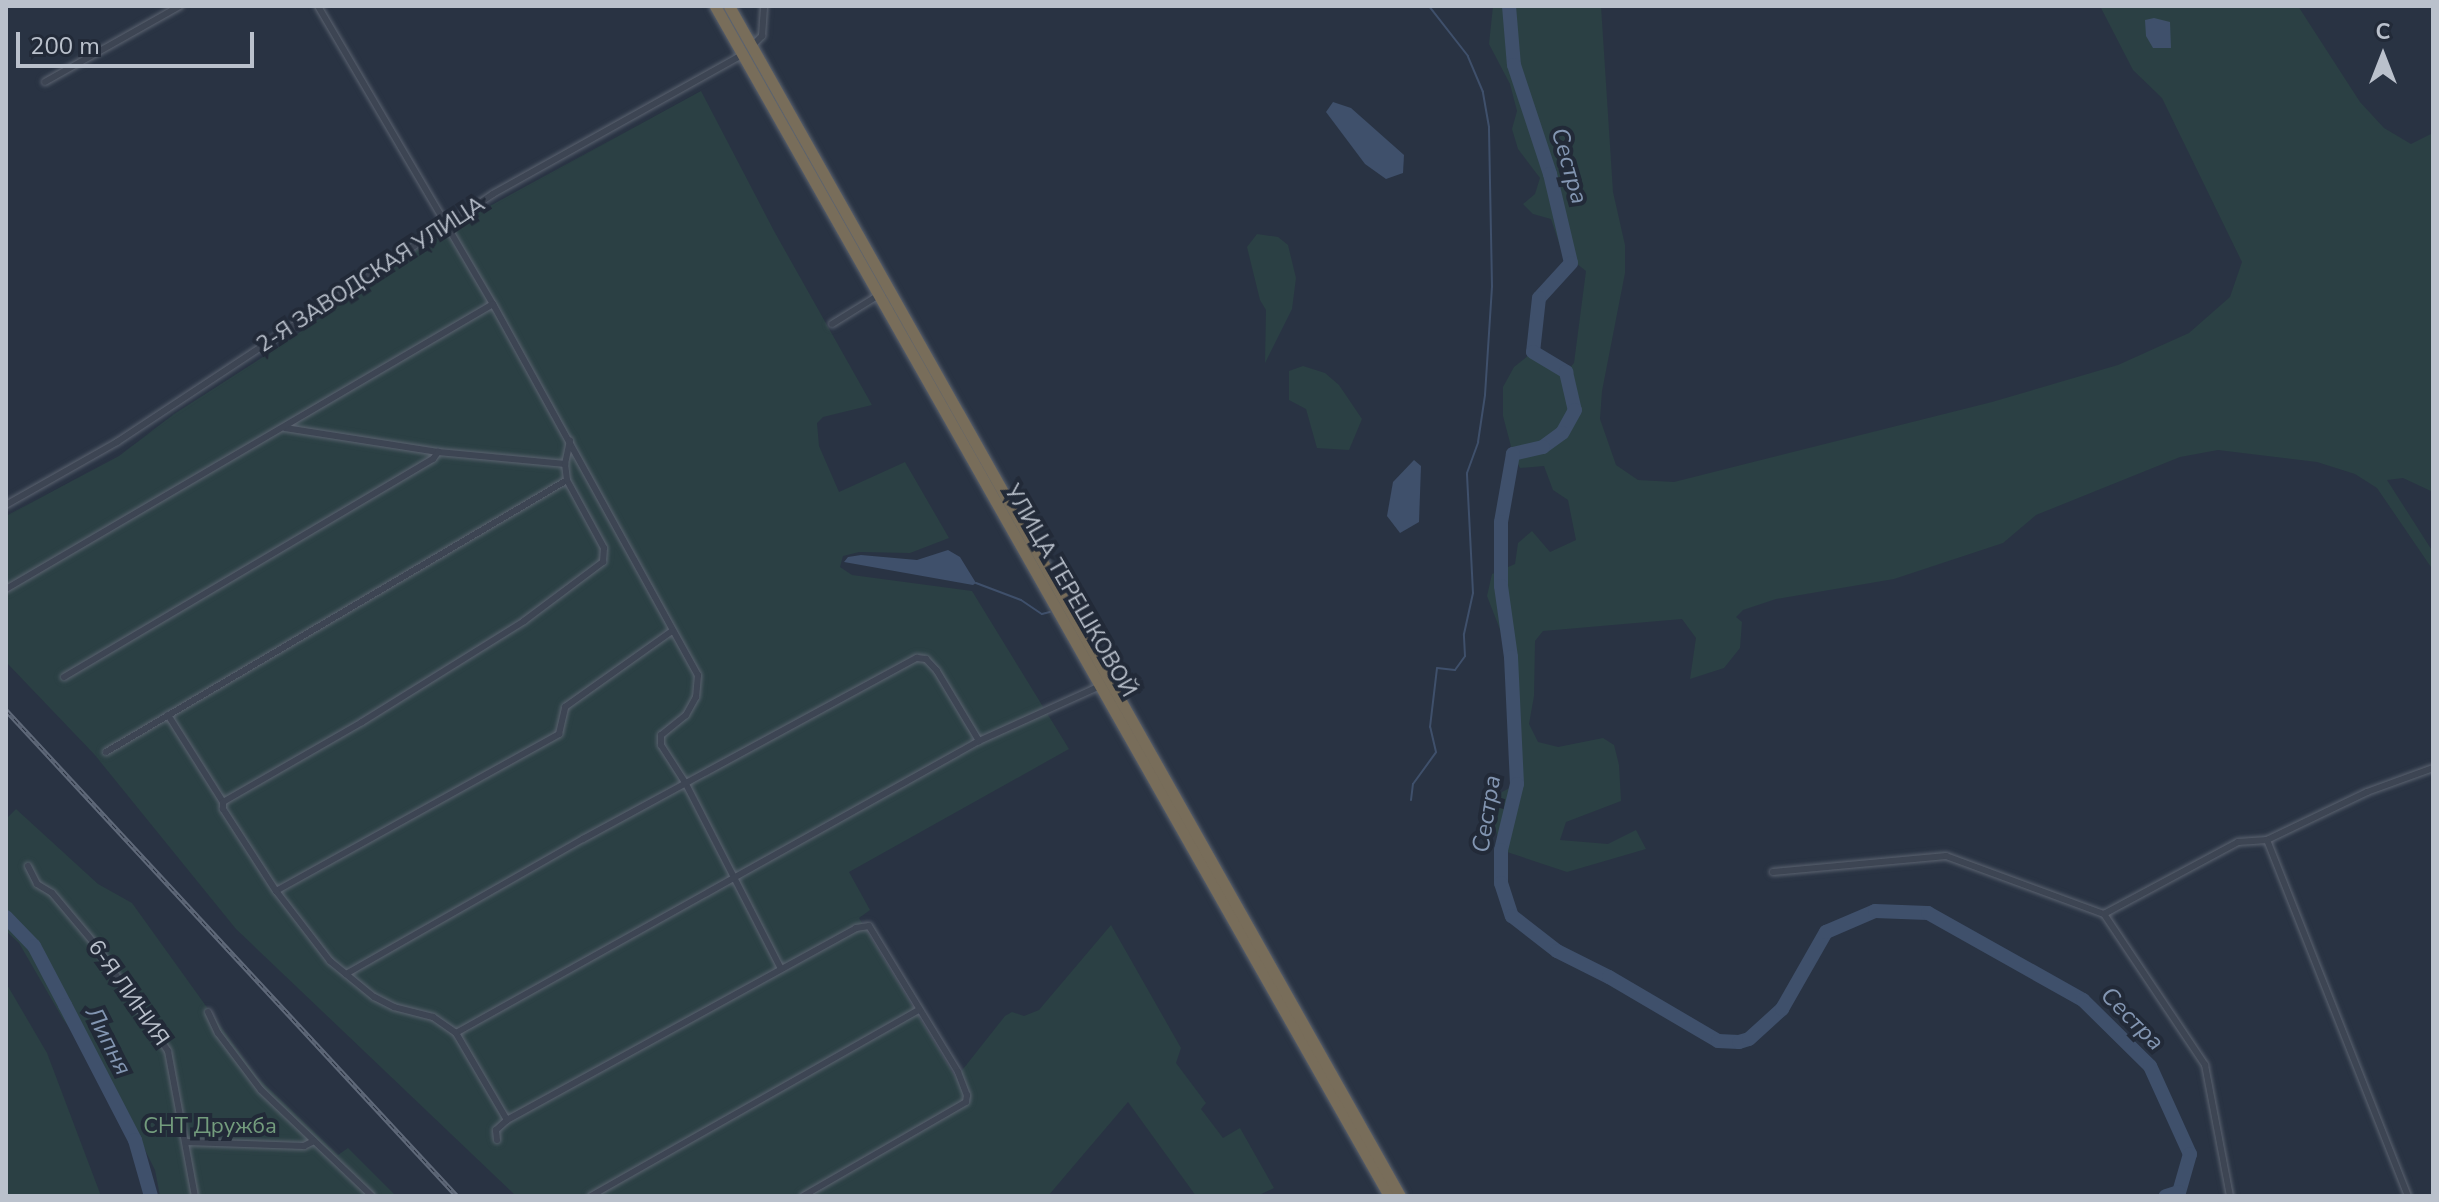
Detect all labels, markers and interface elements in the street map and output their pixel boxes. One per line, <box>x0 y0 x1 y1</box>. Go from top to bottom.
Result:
scale bar <box>20 16 258 66</box>
north arrow <box>2343 16 2423 96</box>
text: С <box>2376 17 2390 47</box>
text: 200 m <box>30 30 100 62</box>
water label: Сестра <box>1544 124 1594 208</box>
street label: 2-Я ЗАВОДСКАЯ УЛИЦА <box>252 191 490 359</box>
street label: УЛИЦА ТЕРЕШКОВОЙ <box>998 480 1142 702</box>
water label: Сестра <box>1467 773 1507 855</box>
street label: 6-Я ЛИНИЯ <box>82 935 174 1051</box>
water label: Сестра <box>2094 981 2170 1057</box>
water label: Липня <box>79 1002 137 1080</box>
park label: СНТ Дружба <box>143 1114 277 1140</box>

